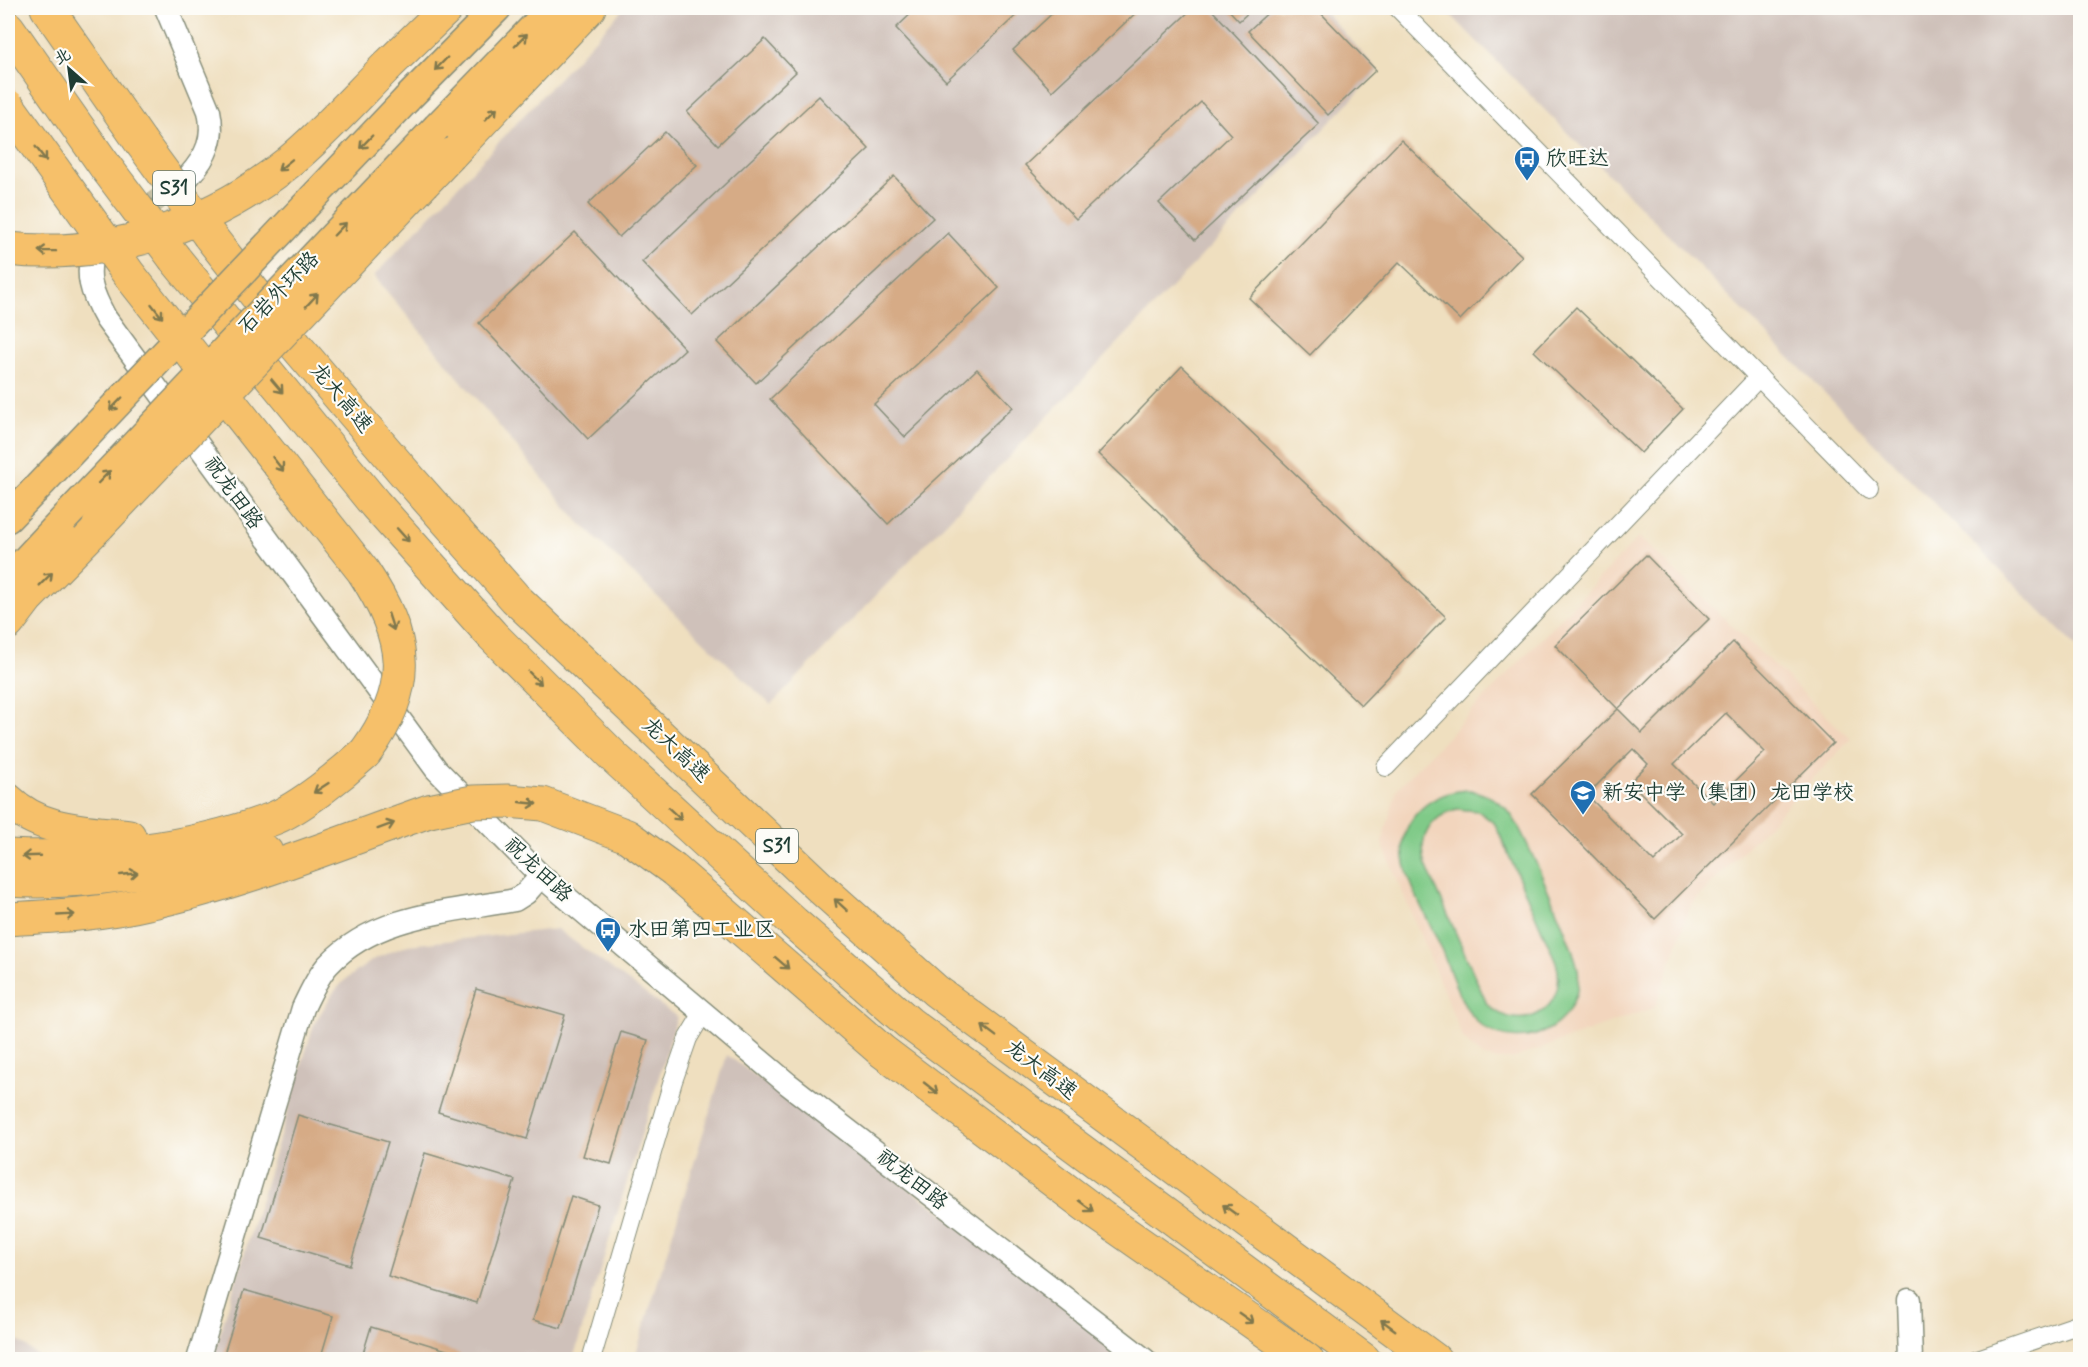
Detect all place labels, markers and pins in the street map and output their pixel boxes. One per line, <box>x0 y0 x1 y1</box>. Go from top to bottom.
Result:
bus stop icon: 欣旺达 <box>1512 144 1542 182</box>
place label: 欣旺达 <box>1546 145 1609 173</box>
school or university icon: 新安中学（集团）龙田学校 <box>1568 778 1598 816</box>
place label: 新安中学（集团）龙田学校 <box>1602 779 1854 807</box>
bus stop icon: 水田第四工业区 <box>593 915 623 953</box>
place label: 水田第四工业区 <box>628 916 775 944</box>

